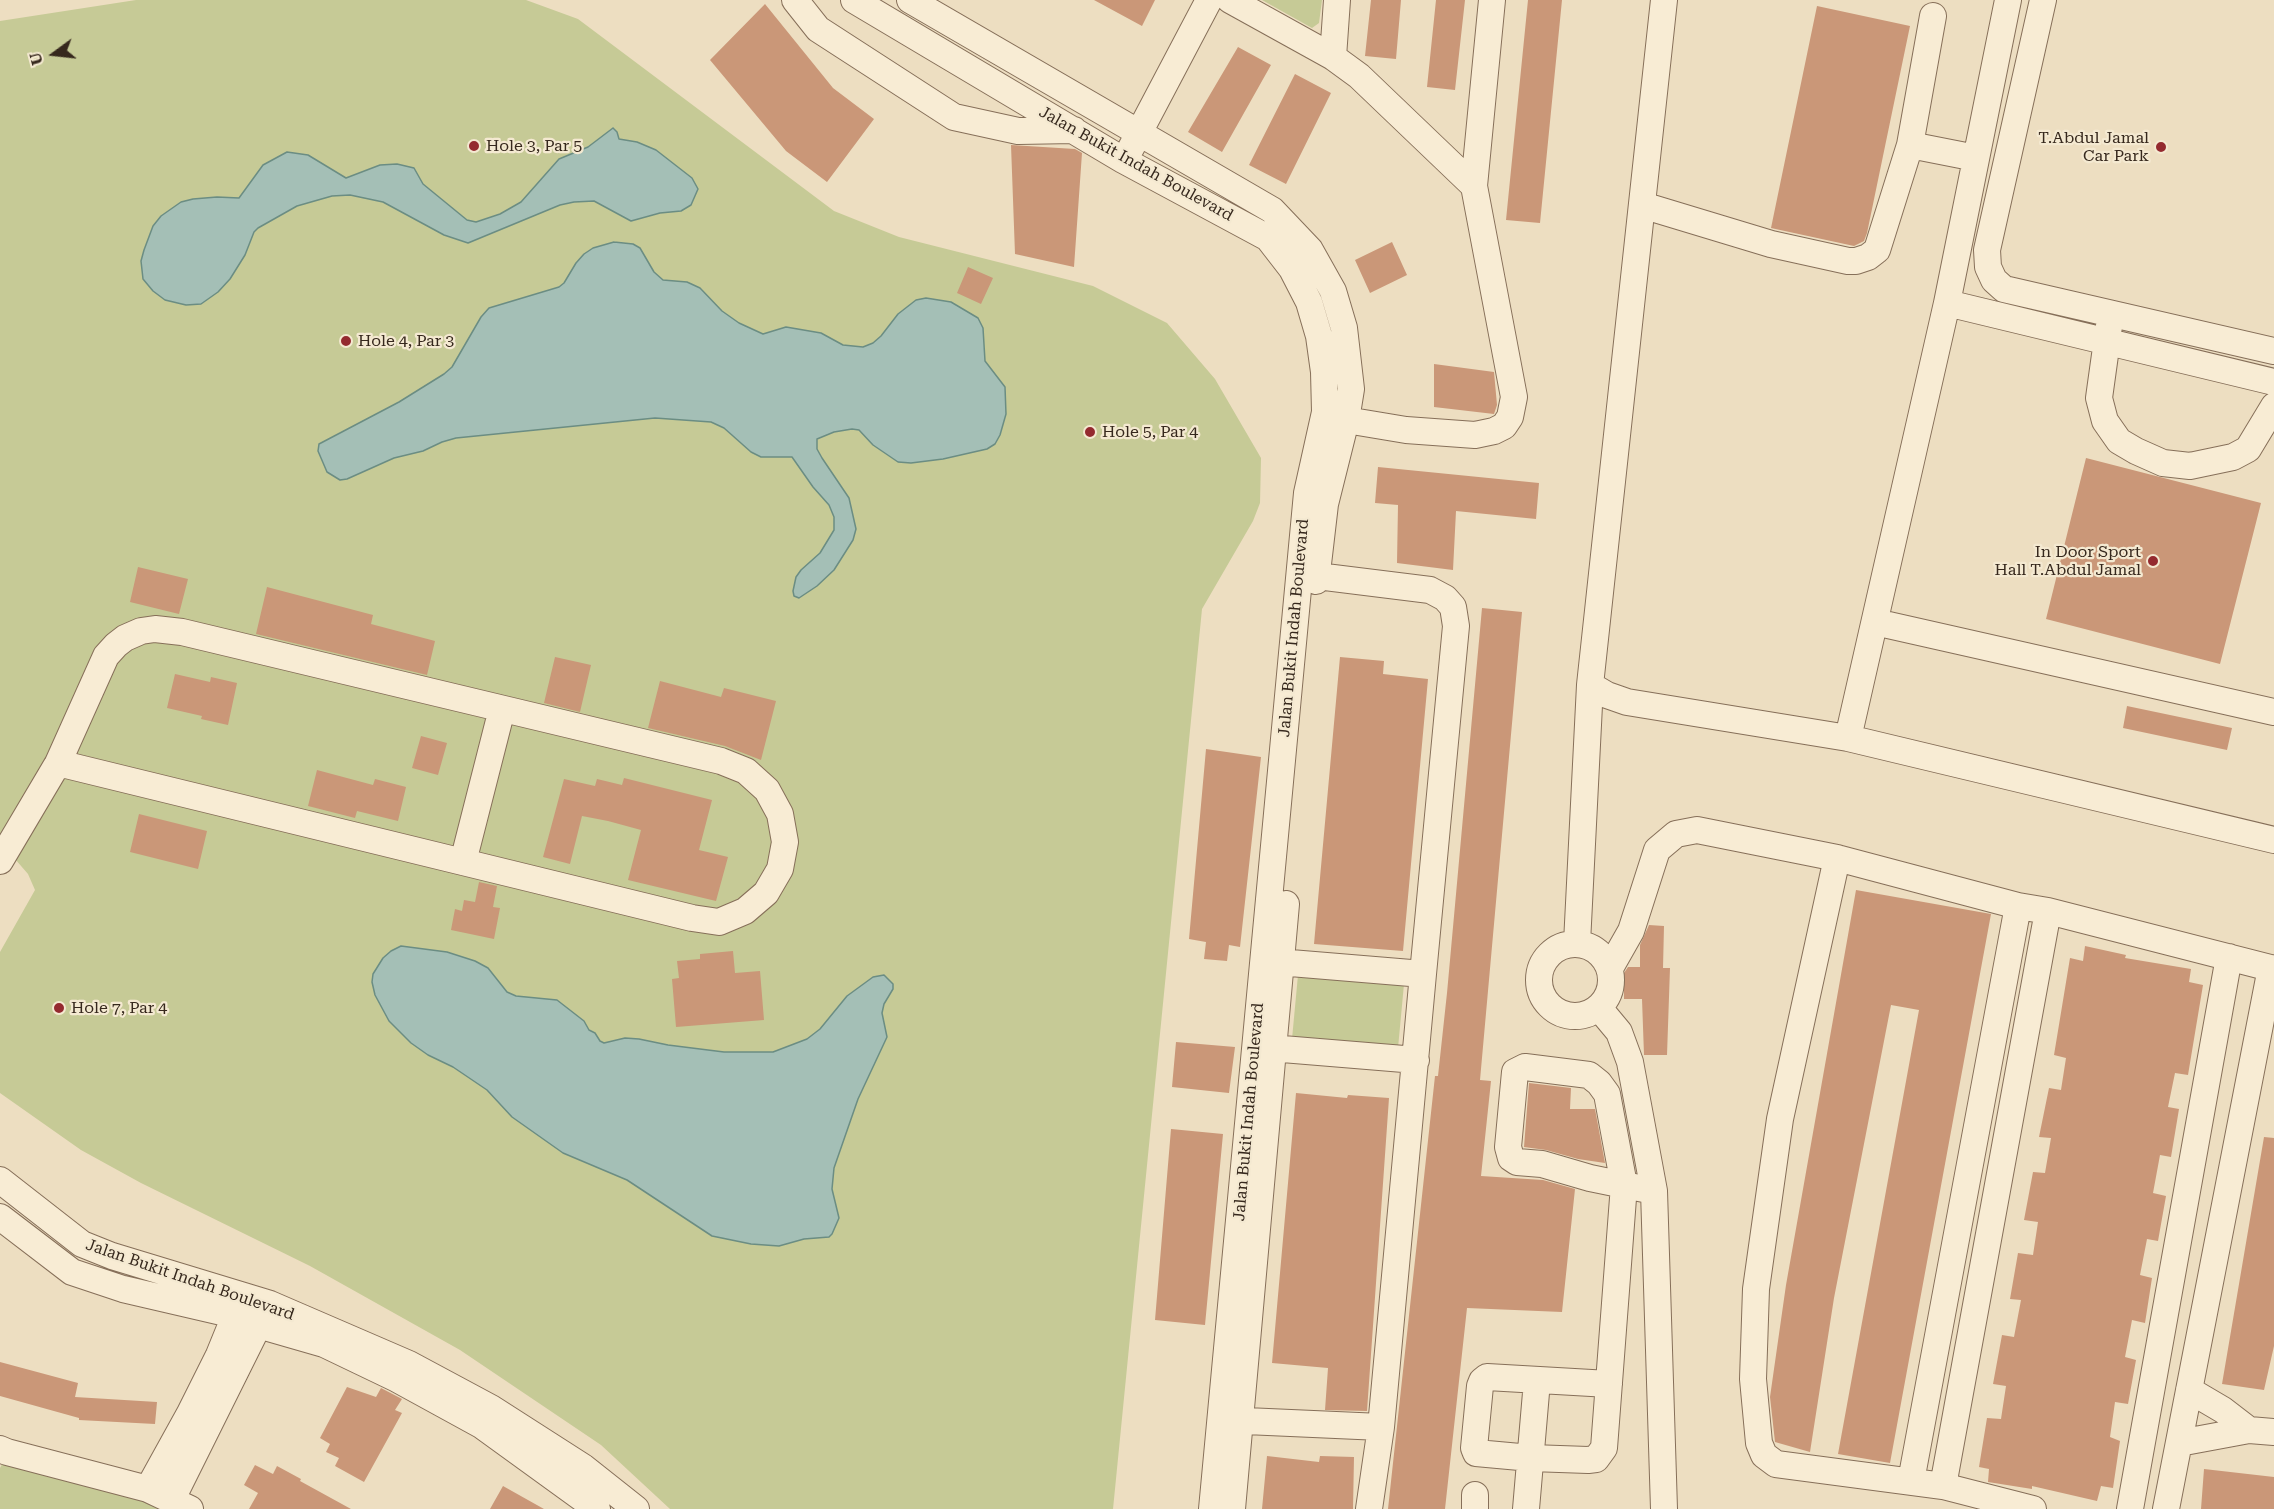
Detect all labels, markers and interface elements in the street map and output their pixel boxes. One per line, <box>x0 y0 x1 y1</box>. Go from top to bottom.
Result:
north arrow <box>24 24 84 84</box>
text: U <box>25 50 47 67</box>
street label: Jalan Bukit Indah Boulevard <box>1036 102 1236 226</box>
place label: T.Abdul Jamal Car Park <box>2038 128 2149 166</box>
place label: Hole 3, Par 5 <box>486 136 582 156</box>
marker: Hole 3, Par 5 <box>467 139 481 153</box>
marker: T.Abdul Jamal Car Park <box>2154 140 2168 154</box>
place label: Hole 4, Par 3 <box>358 331 454 351</box>
marker: Hole 4, Par 3 <box>339 334 353 348</box>
place label: Hole 5, Par 4 <box>1102 422 1198 442</box>
marker: Hole 5, Par 4 <box>1083 425 1097 439</box>
street label: Jalan Bukit Indah Boulevard <box>1275 518 1313 738</box>
place label: In Door Sport Hall T.Abdul Jamal <box>1995 542 2141 580</box>
marker: In Door Sport Hall T.Abdul Jamal <box>2146 554 2160 568</box>
place label: Hole 7, Par 4 <box>71 998 167 1018</box>
marker: Hole 7, Par 4 <box>52 1001 66 1015</box>
street label: Jalan Bukit Indah Boulevard <box>1230 1002 1268 1222</box>
street label: Jalan Bukit Indah Boulevard <box>83 1235 297 1325</box>

